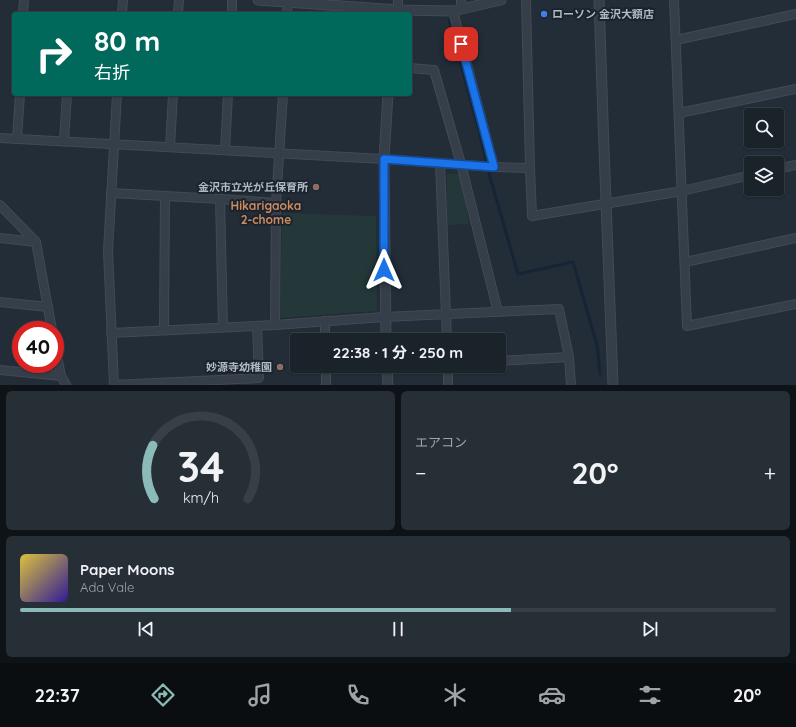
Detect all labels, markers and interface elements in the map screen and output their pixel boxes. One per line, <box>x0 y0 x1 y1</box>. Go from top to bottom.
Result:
place label: ローソン 金沢大額店 <box>552 7 654 21</box>
marker: ローソン 金沢大額店 <box>539 9 549 19</box>
text: 80 m <box>94 23 160 58</box>
pin <box>444 27 478 61</box>
icon: right <box>28 28 80 80</box>
icon: arrive <box>450 33 472 55</box>
text: 右折 <box>94 61 130 84</box>
map controls <box>744 108 784 196</box>
button: search <box>744 108 784 148</box>
button: layers <box>744 156 784 196</box>
place label: 金沢市立光が丘保育所 <box>198 180 308 194</box>
marker: 金沢市立光が丘保育所 <box>311 182 321 192</box>
district label: Hikarigaoka 2-chome <box>231 198 301 227</box>
position arrow <box>363 249 405 291</box>
speed limit sign: 40 <box>12 321 64 373</box>
text: 22:38 · 1 分 · 250 m <box>333 343 463 362</box>
place label: 妙源寺幼稚園 <box>206 360 272 374</box>
marker: 妙源寺幼稚園 <box>275 362 285 372</box>
text: エアコン <box>415 434 467 450</box>
text: 34 <box>177 439 224 491</box>
text: 20° <box>571 454 619 492</box>
text: − <box>415 459 426 487</box>
text: + <box>764 459 776 487</box>
text: km/h <box>182 488 219 506</box>
text: Paper Moons <box>80 560 175 579</box>
text: Ada Vale <box>80 579 134 595</box>
icon: previous <box>135 618 157 640</box>
icon: pause <box>387 618 409 640</box>
icon: next <box>639 618 661 640</box>
icon: directions <box>149 681 177 709</box>
icon: music <box>246 681 274 709</box>
icon: phone <box>344 681 372 709</box>
icon: climate <box>441 681 469 709</box>
icon: car <box>538 681 566 709</box>
icon: filters <box>636 681 664 709</box>
text: 22:37 <box>35 684 80 707</box>
text: 20° <box>733 684 761 707</box>

